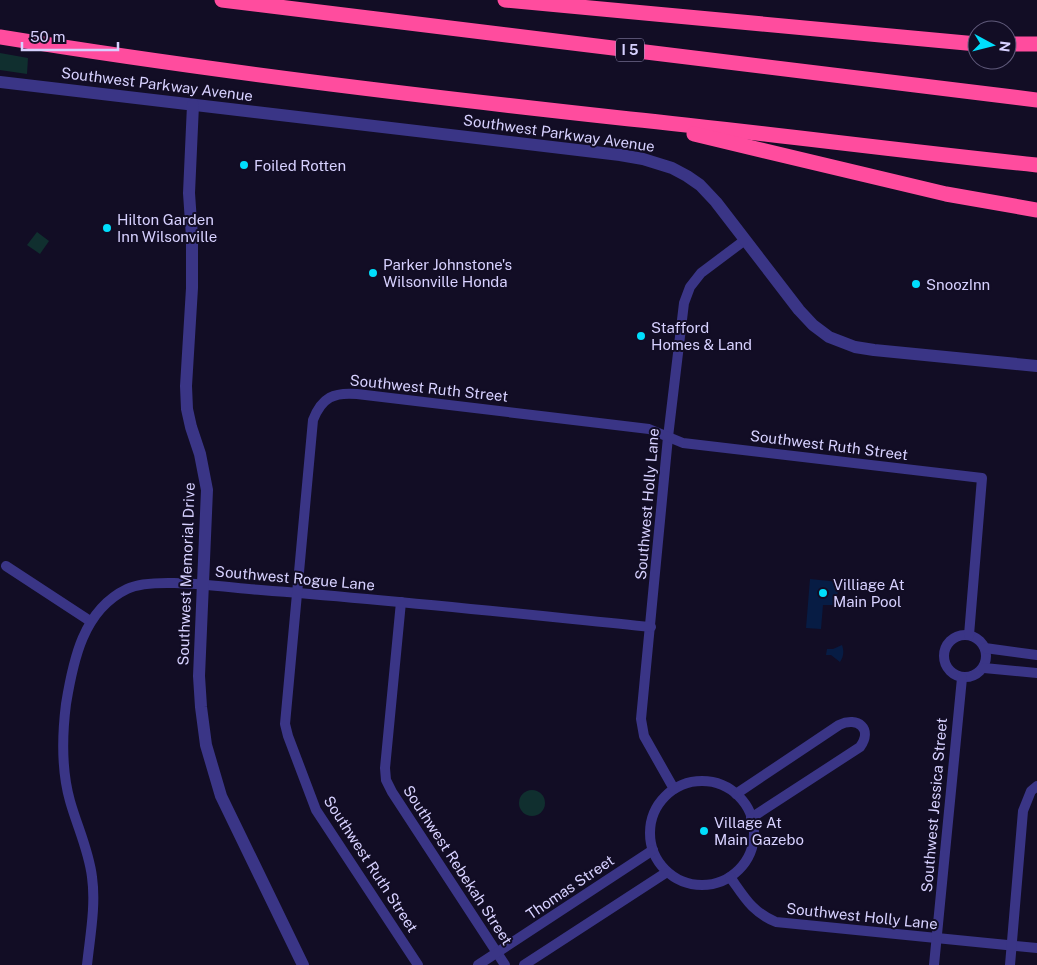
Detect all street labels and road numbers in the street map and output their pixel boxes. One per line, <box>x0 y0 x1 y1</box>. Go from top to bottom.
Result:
road number: I 5 <box>616 38 644 62</box>
street label: Southwest Parkway Avenue <box>60 64 254 104</box>
street label: Southwest Parkway Avenue <box>462 111 656 155</box>
street label: Southwest Ruth Street <box>349 371 509 405</box>
street label: Southwest Holly Lane <box>632 427 662 581</box>
street label: Southwest Ruth Street <box>749 427 909 463</box>
street label: Southwest Memorial Drive <box>174 482 198 666</box>
street label: Southwest Rogue Lane <box>214 563 376 593</box>
street label: Southwest Jessica Street <box>918 717 950 893</box>
street label: Southwest Rebekah Street <box>400 782 516 948</box>
street label: Southwest Ruth Street <box>321 793 422 935</box>
street label: Thomas Street <box>523 851 617 923</box>
street label: Southwest Holly Lane <box>785 900 939 932</box>

